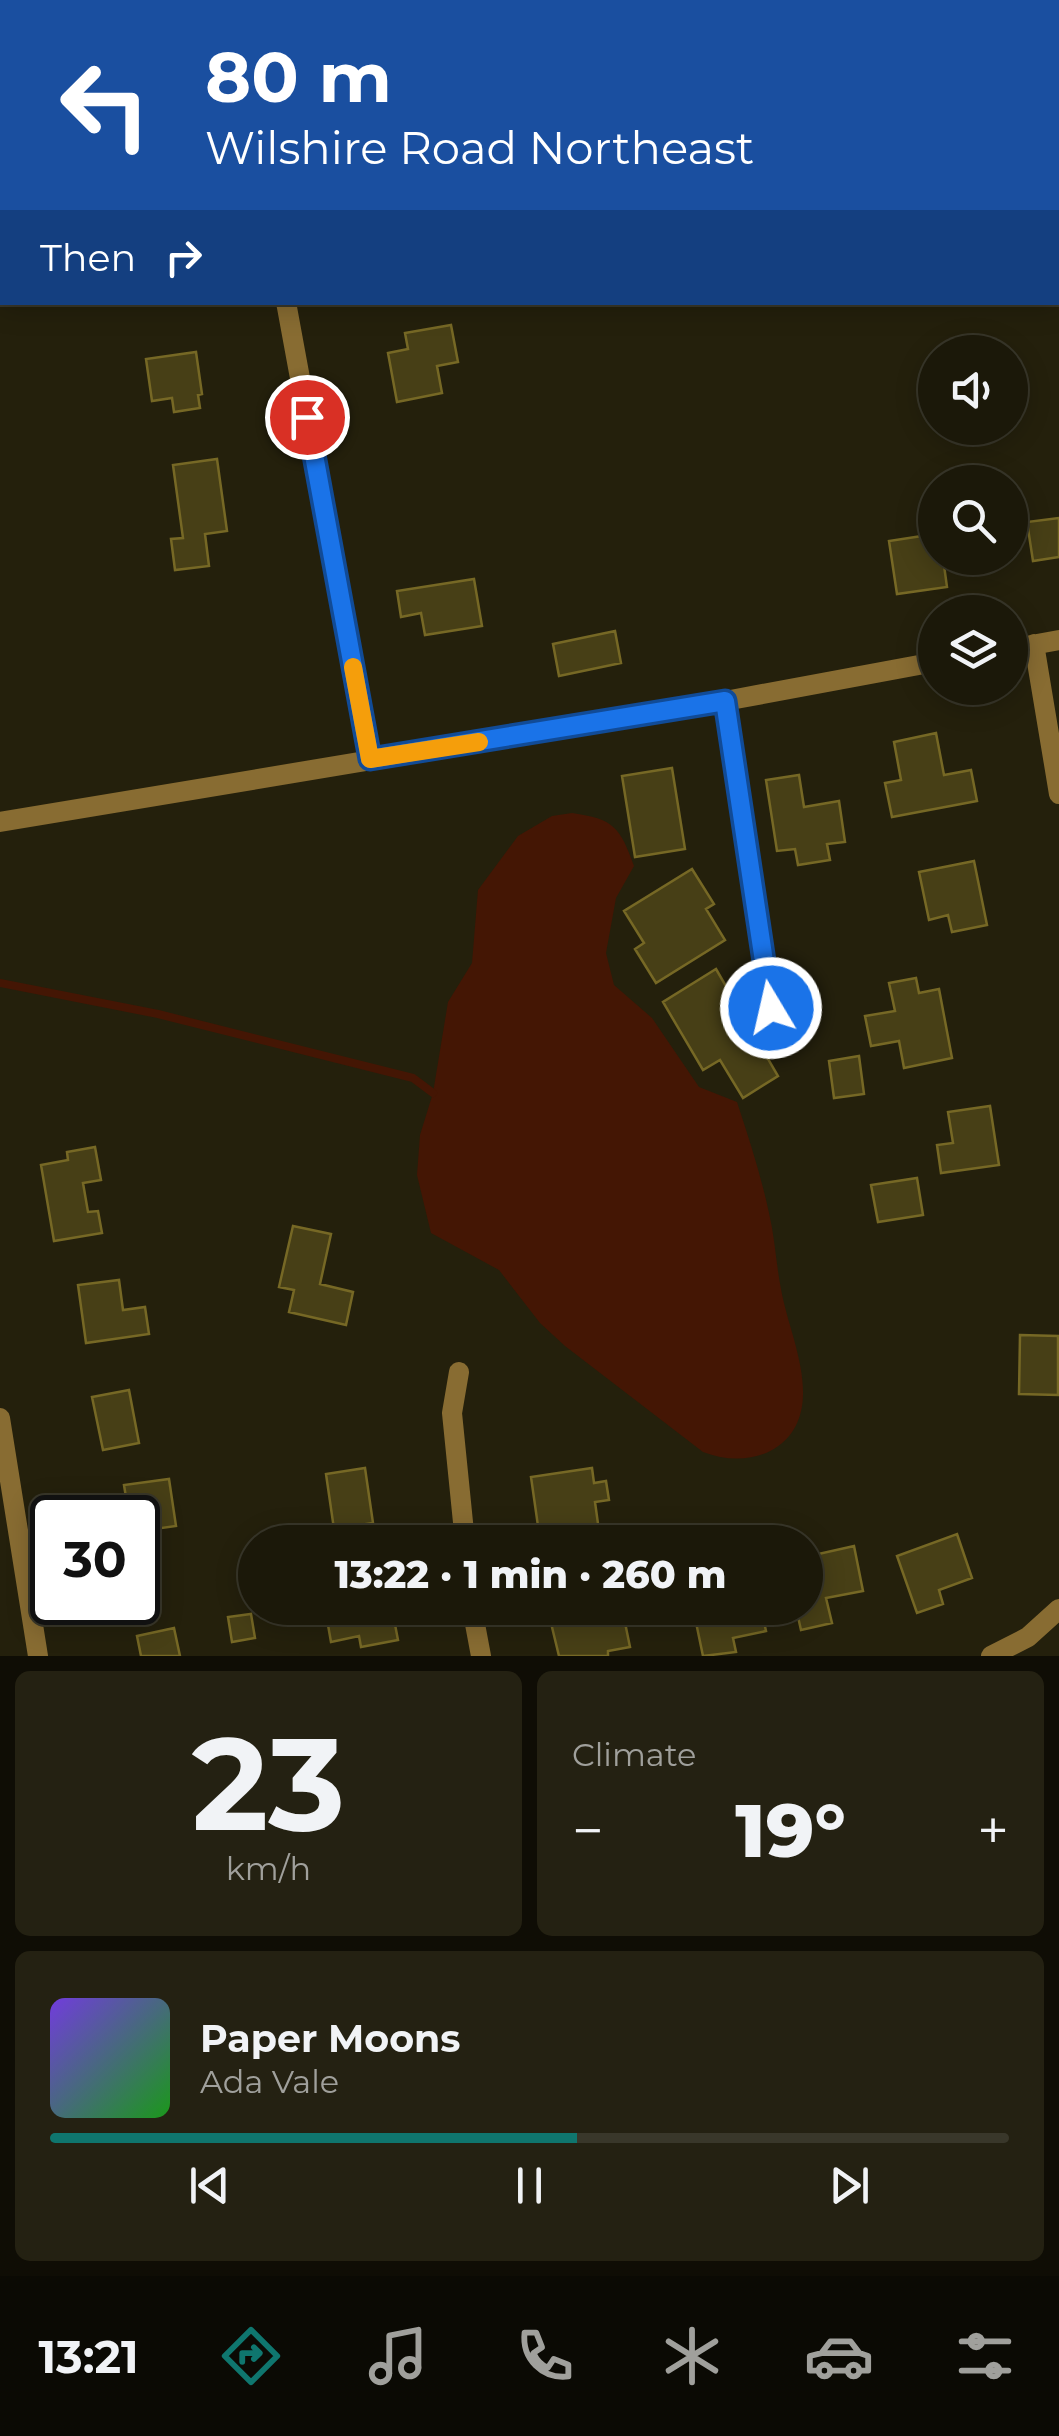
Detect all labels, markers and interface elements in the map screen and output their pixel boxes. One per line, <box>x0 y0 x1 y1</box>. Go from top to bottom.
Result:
text: 80 m <box>205 34 392 120</box>
icon: left <box>40 40 170 170</box>
text: Wilshire Road Northeast <box>205 120 754 175</box>
icon: right <box>156 230 211 285</box>
text: Then <box>40 234 136 281</box>
map controls <box>918 335 1028 705</box>
button: sound <box>918 335 1028 445</box>
pin <box>265 375 350 460</box>
icon: arrive <box>280 390 335 445</box>
button: search <box>918 465 1028 575</box>
button: layers <box>918 595 1028 705</box>
position arrow <box>719 956 823 1060</box>
speed limit sign: 30 <box>30 1495 160 1625</box>
text: 13:22 · 1 min · 260 m <box>334 1551 727 1598</box>
text: 23 <box>192 1704 345 1863</box>
text: Climate <box>572 1735 696 1774</box>
text: 19° <box>735 1784 846 1876</box>
text: − <box>572 1797 604 1864</box>
text: + <box>977 1797 1009 1864</box>
text: km/h <box>226 1849 311 1888</box>
text: Paper Moons <box>200 2015 461 2062</box>
text: Ada Vale <box>200 2062 339 2101</box>
icon: previous <box>182 2158 237 2213</box>
icon: pause <box>502 2158 557 2213</box>
icon: next <box>822 2158 877 2213</box>
icon: directions <box>216 2321 286 2391</box>
icon: music <box>363 2321 433 2391</box>
icon: phone <box>510 2321 580 2391</box>
icon: climate <box>657 2321 727 2391</box>
icon: car <box>804 2321 874 2391</box>
icon: filters <box>950 2321 1020 2391</box>
text: 13:21 <box>38 2329 139 2384</box>

